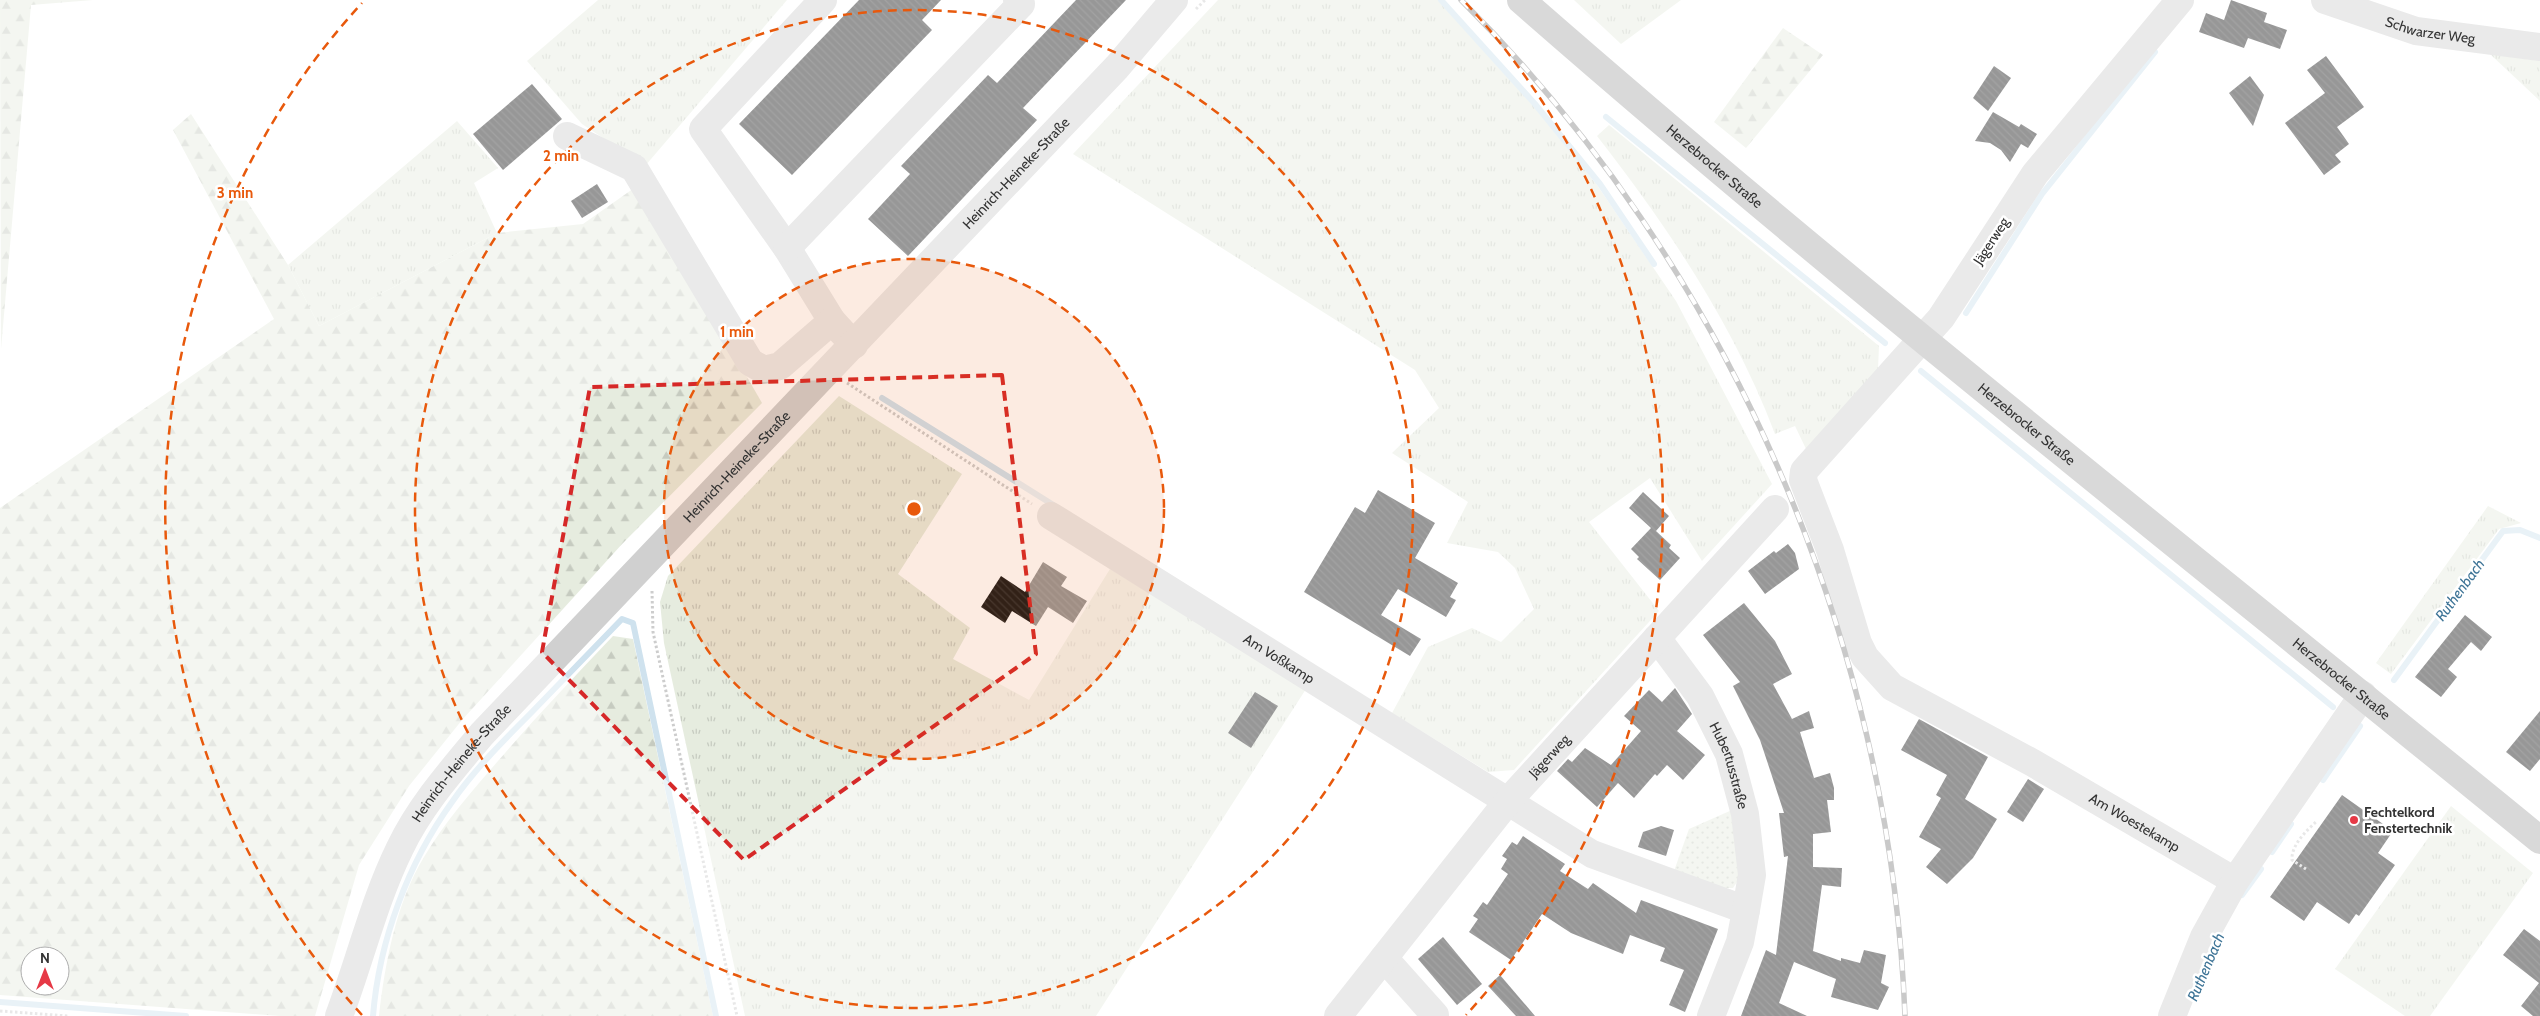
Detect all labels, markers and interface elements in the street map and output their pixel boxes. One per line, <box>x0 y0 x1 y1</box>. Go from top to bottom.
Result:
street label: Schwarzer Weg <box>2383 12 2477 48</box>
street label: Heinrich-Heineke-Straße <box>959 114 1073 233</box>
street label: Herzebrocker Straße <box>1663 120 1766 212</box>
text: 2 min <box>543 147 579 165</box>
text: 3 min <box>217 184 253 202</box>
street label: Jägerweg <box>1968 213 2014 269</box>
text: 1 min <box>720 323 754 341</box>
street label: Herzebrocker Straße <box>1974 379 2079 469</box>
street label: Heinrich-Heineke-Straße <box>679 407 794 526</box>
centre of rings <box>905 500 923 518</box>
water label: Ruthenbach <box>2432 556 2488 624</box>
street label: Am Voßkamp <box>1240 630 1318 688</box>
street label: Herzebrocker Straße <box>2289 634 2394 724</box>
street label: Heinrich-Heineke-Straße <box>408 700 515 825</box>
street label: Hubertusstraße <box>1705 719 1752 811</box>
street label: Jägerweg <box>1524 730 1574 782</box>
street label: Am Woestekamp <box>2086 789 2184 856</box>
place label: Fechtelkord Fenstertechnik <box>2364 803 2453 837</box>
marker: Fechtelkord Fenstertechnik <box>2348 814 2360 826</box>
water label: Ruthenbach <box>2184 930 2228 1004</box>
north arrow <box>20 946 70 996</box>
text: N <box>40 949 50 967</box>

